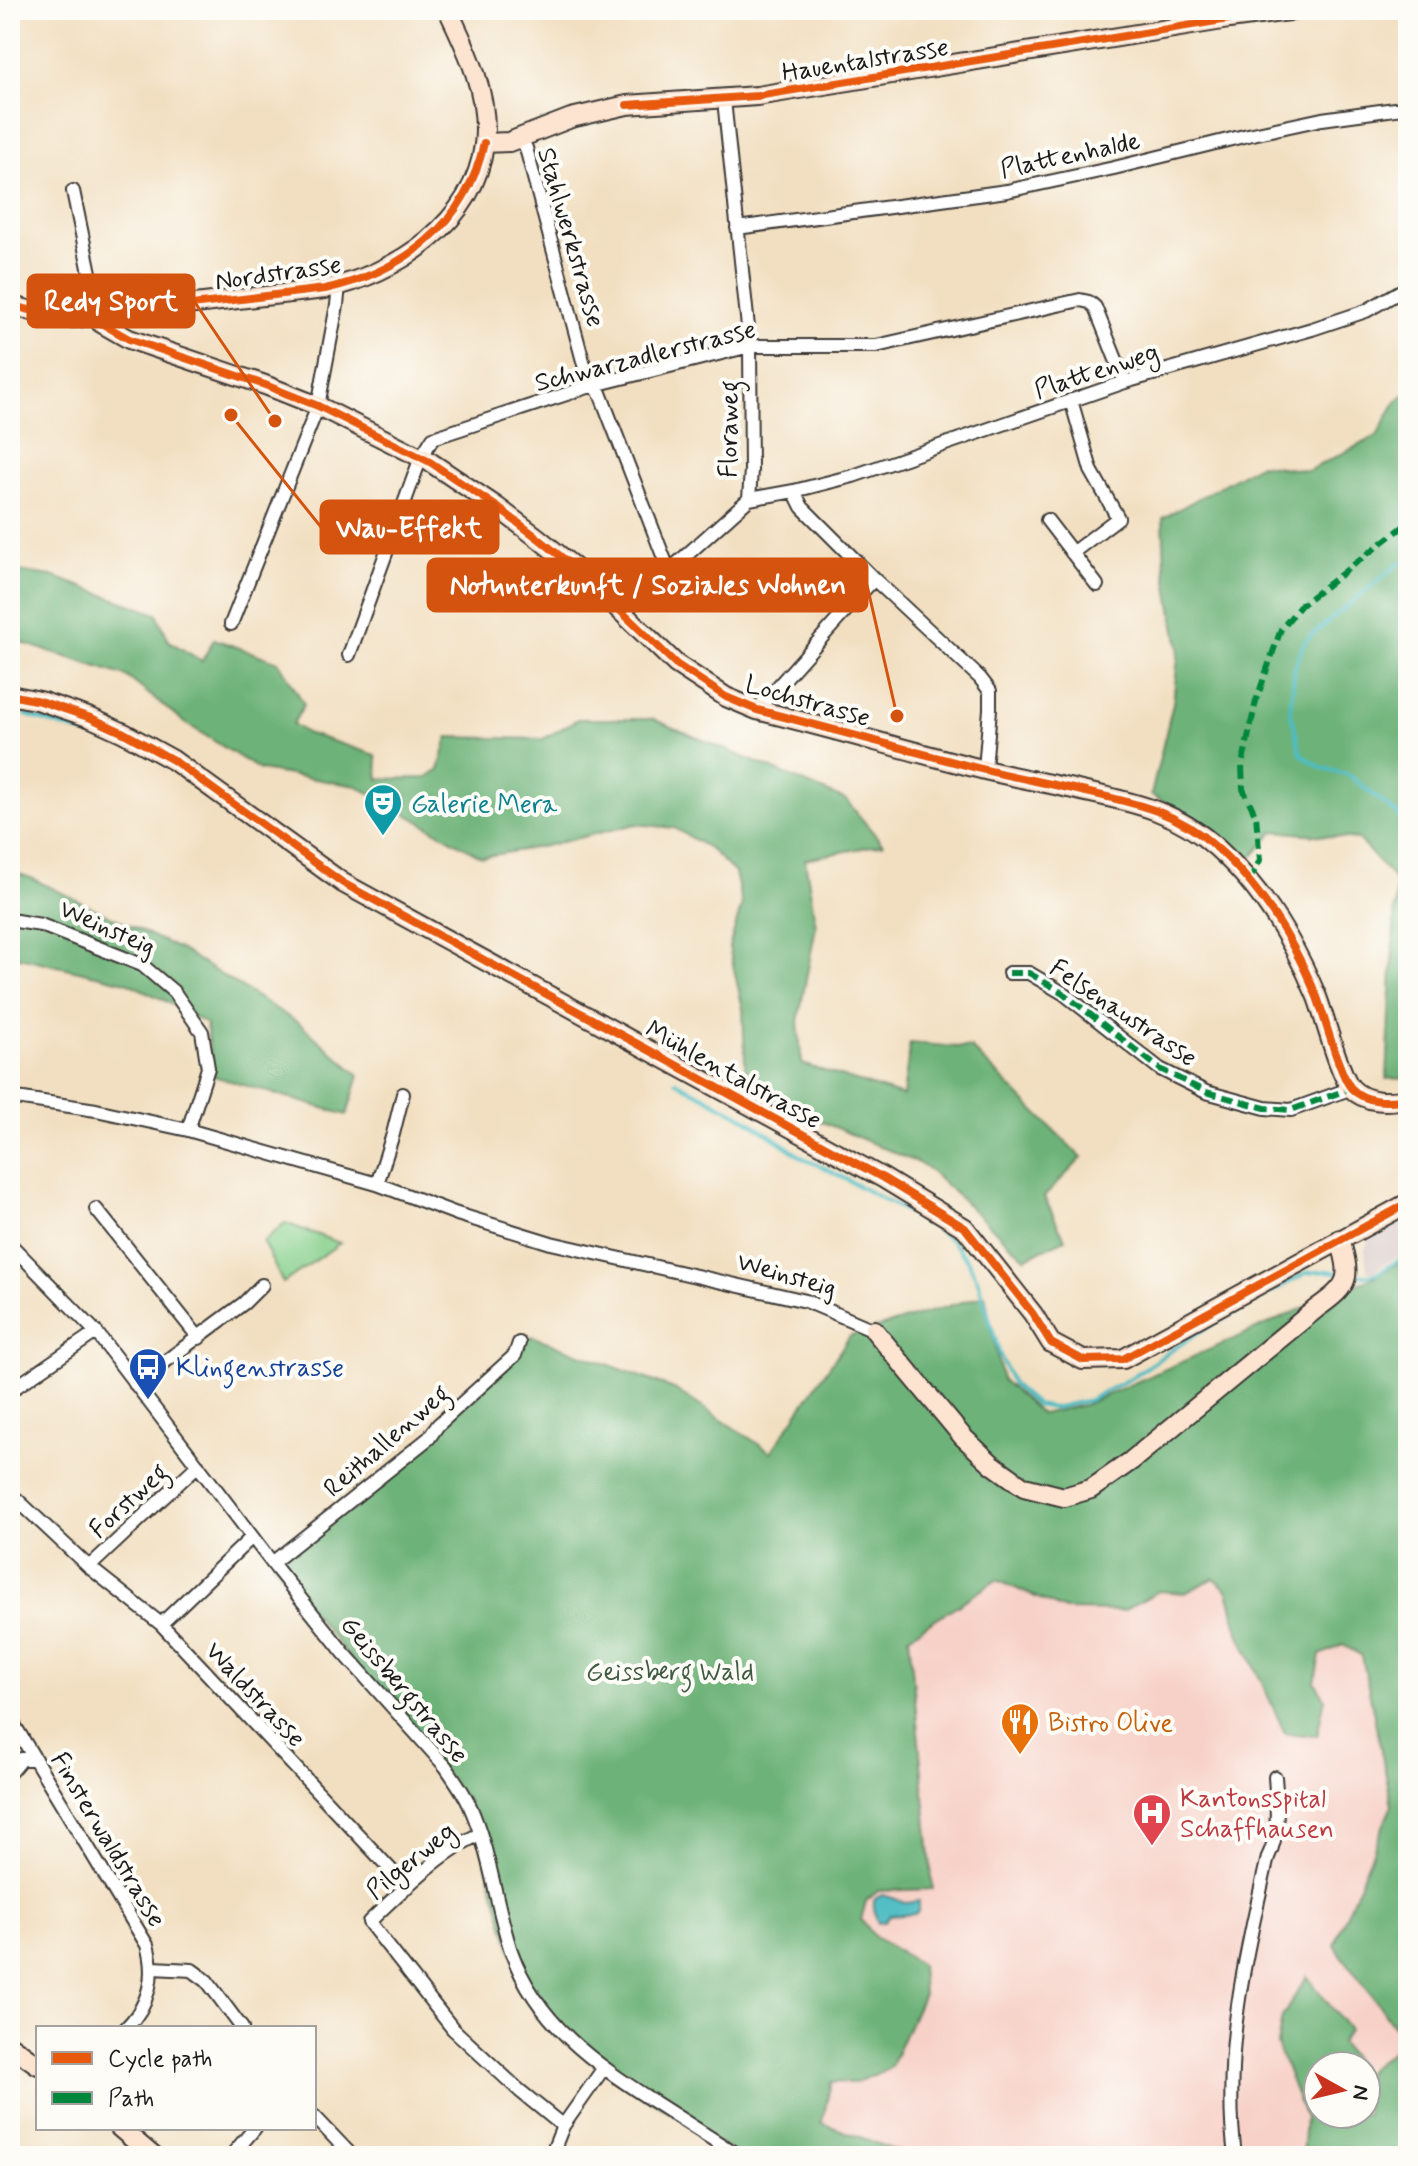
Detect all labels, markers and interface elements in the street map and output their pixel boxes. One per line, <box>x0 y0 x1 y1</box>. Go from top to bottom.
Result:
street label: Hauentalstrasse <box>779 31 951 91</box>
street label: Plattenhalde <box>997 125 1144 187</box>
street label: Stahlwerkstrasse <box>528 144 612 331</box>
street label: Nordstrasse <box>213 248 344 300</box>
callout: Redy Sport <box>28 275 194 327</box>
text: Redy Sport <box>44 284 179 321</box>
street label: Schwarzadlerstrasse <box>531 313 759 401</box>
street label: Plattenweg <box>1030 336 1164 410</box>
street label: Floraweg <box>712 380 751 478</box>
callout: Wau-Effekt <box>321 501 498 553</box>
text: Wau-Effekt <box>336 511 482 548</box>
callout: Notunterkunft / Soziales Wohnen <box>428 559 867 611</box>
text: Notunterkunft / Soziales Wohnen <box>450 568 846 605</box>
street label: Lochstrasse <box>741 668 874 736</box>
theatre icon: Galerie Mera <box>362 782 404 837</box>
place label: Galerie Mera <box>411 788 558 822</box>
street label: Weinsteig <box>54 893 161 965</box>
street label: Felsenaustrasse <box>1042 952 1203 1076</box>
street label: Mühlentalstrasse <box>639 1013 827 1138</box>
street label: Weinsteig <box>733 1246 840 1306</box>
bus stop icon: Klingenstrasse <box>127 1346 169 1401</box>
place label: Klingenstrasse <box>176 1352 344 1389</box>
street label: Reithallenweg <box>317 1377 459 1508</box>
street label: Forstweg <box>82 1456 178 1549</box>
street label: Geissbergstrasse <box>330 1610 475 1773</box>
street label: Waldstrasse <box>197 1635 312 1755</box>
park label: Geissberg Wald <box>586 1656 754 1693</box>
restaurant icon: Bistro Olive <box>999 1701 1041 1756</box>
place label: Bistro Olive <box>1048 1707 1173 1741</box>
street label: Finsterwaldstrasse <box>42 1746 173 1934</box>
place label: Kantonsspital Schaffhausen <box>1180 1783 1334 1847</box>
hospital icon: Kantonsspital Schaffhausen <box>1131 1792 1173 1847</box>
street label: Pilgerweg <box>360 1815 464 1910</box>
legend <box>36 2026 316 2130</box>
text: Cycle path <box>108 2044 213 2075</box>
north arrow <box>1302 2050 1382 2130</box>
text: N <box>1345 2083 1375 2102</box>
text: Path <box>108 2084 154 2115</box>

